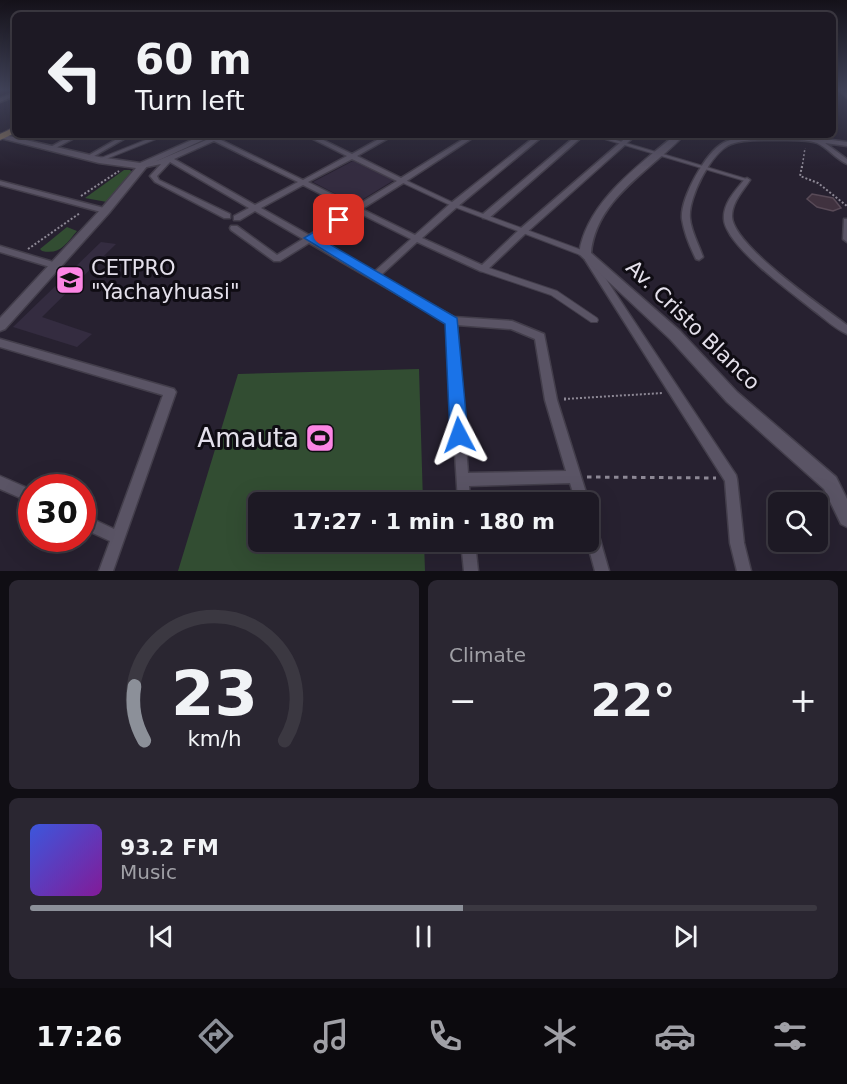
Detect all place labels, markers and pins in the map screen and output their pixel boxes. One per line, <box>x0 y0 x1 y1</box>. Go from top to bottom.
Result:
pin <box>313 194 364 245</box>
place label: CETPRO "Yachayhuasi" <box>91 256 240 304</box>
school or university icon: CETPRO "Yachayhuasi" <box>54 264 86 296</box>
sports icon: Amauta <box>304 422 336 454</box>
place label: Amauta <box>197 423 299 453</box>

